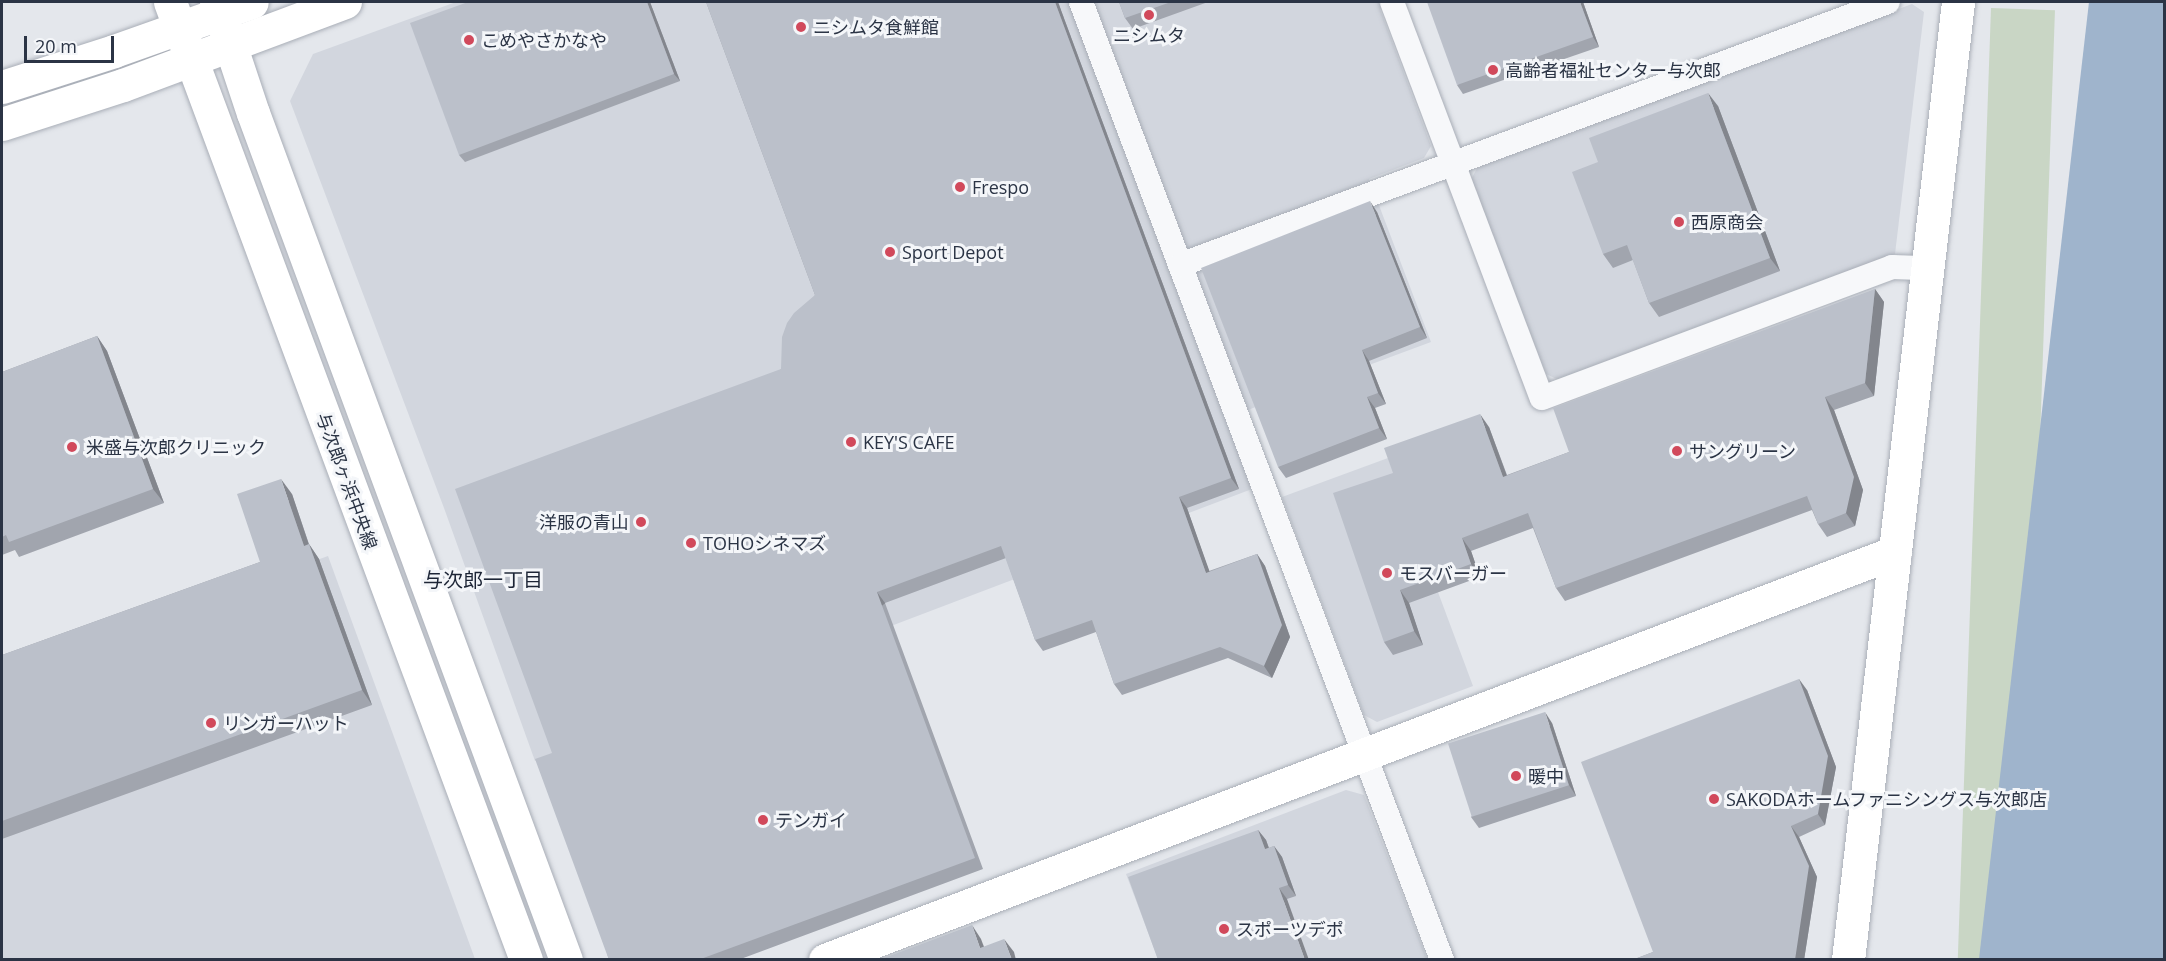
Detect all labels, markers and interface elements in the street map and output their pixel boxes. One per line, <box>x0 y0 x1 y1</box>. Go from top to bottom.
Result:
marker: ニシムタ <box>1142 8 1156 22</box>
place label: ニシムタ食鮮館 <box>813 16 939 38</box>
marker: ニシムタ食鮮館 <box>794 20 808 34</box>
scale bar <box>27 24 117 62</box>
place label: ニシムタ <box>1113 24 1185 46</box>
place label: こめやさかなや <box>481 29 607 51</box>
marker: こめやさかなや <box>462 33 476 47</box>
text: 20 m <box>35 34 77 58</box>
place label: 高齢者福祉センター与次郎 <box>1505 59 1721 81</box>
marker: 高齢者福祉センター与次郎 <box>1486 63 1500 77</box>
place label: Frespo <box>972 176 1029 198</box>
marker: Frespo <box>953 180 967 194</box>
place label: 西原商会 <box>1691 211 1763 233</box>
marker: 西原商会 <box>1672 215 1686 229</box>
place label: Sport Depot <box>902 241 1004 263</box>
marker: Sport Depot <box>883 245 897 259</box>
street label: 与次郎ヶ浜中央線 <box>312 410 382 552</box>
place label: KEY'S CAFE <box>863 431 955 453</box>
marker: KEY'S CAFE <box>844 435 858 449</box>
place label: 米盛与次郎クリニック <box>86 436 266 458</box>
marker: 米盛与次郎クリニック <box>63 438 81 456</box>
place label: サングリーン <box>1689 440 1797 462</box>
marker: サングリーン <box>1670 444 1684 458</box>
place label: 洋服の青山 <box>539 511 629 533</box>
marker: 洋服の青山 <box>634 515 648 529</box>
place label: TOHOシネマズ <box>703 532 826 554</box>
marker: TOHOシネマズ <box>684 536 698 550</box>
place label: モスバーガー <box>1399 562 1507 584</box>
marker: モスバーガー <box>1380 566 1394 580</box>
district label: 与次郎一丁目 <box>423 567 543 591</box>
place label: リンガーハット <box>223 712 349 734</box>
marker: リンガーハット <box>204 716 218 730</box>
place label: 暖中 <box>1528 765 1564 787</box>
marker: 暖中 <box>1509 769 1523 783</box>
place label: SAKODAホームファニシングス与次郎店 <box>1726 788 2049 810</box>
marker: SAKODAホームファニシングス与次郎店 <box>1707 792 1721 806</box>
place label: テンガイ <box>775 809 847 831</box>
marker: テンガイ <box>756 813 770 827</box>
place label: スポーツデポ <box>1236 918 1344 940</box>
marker: スポーツデポ <box>1217 922 1231 936</box>

